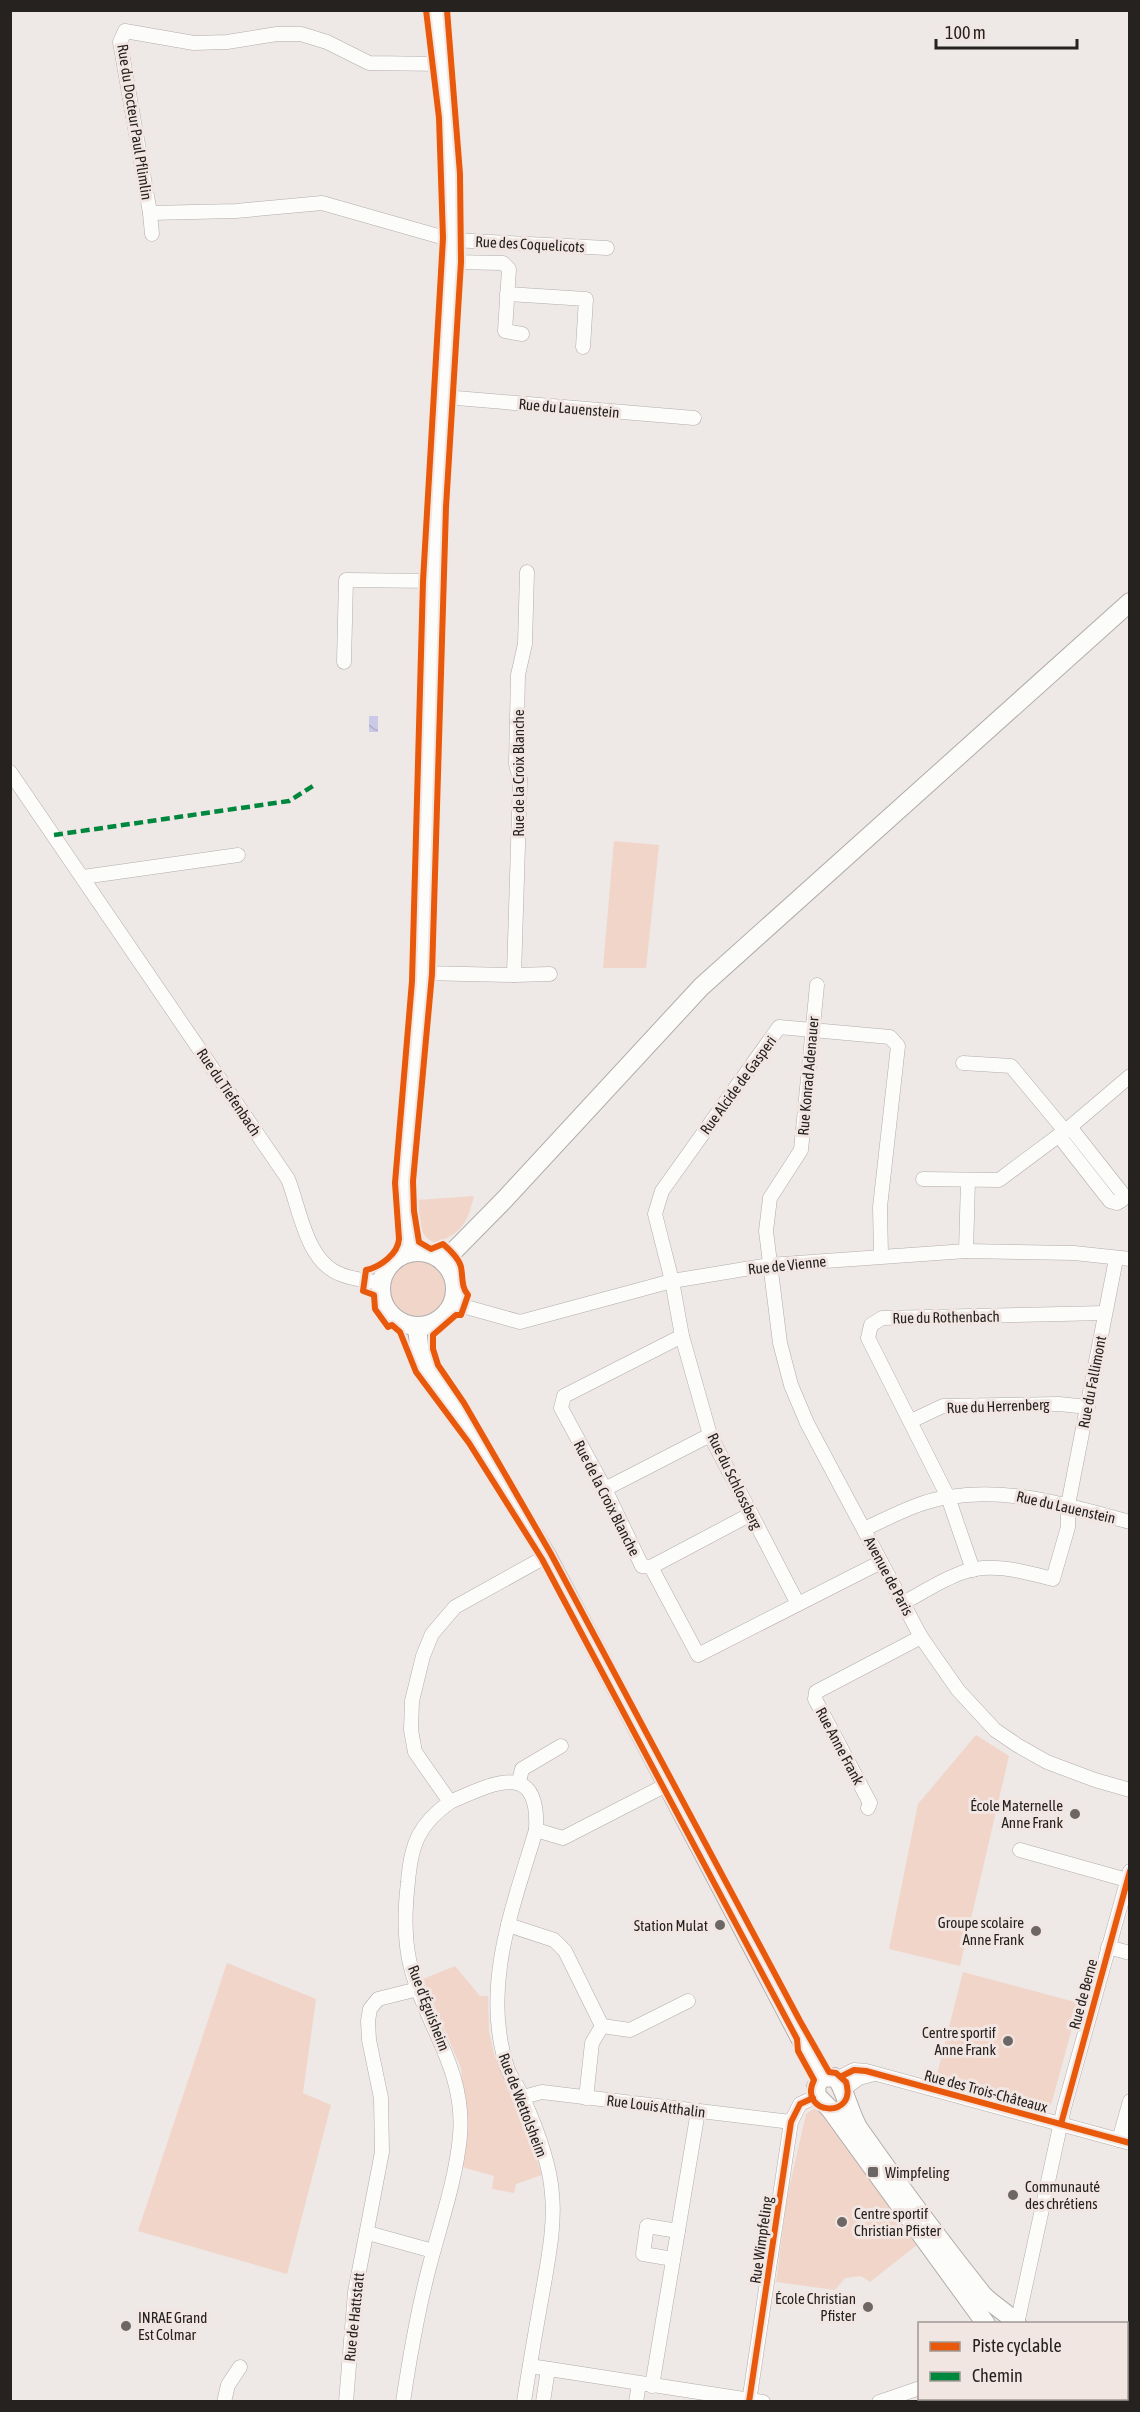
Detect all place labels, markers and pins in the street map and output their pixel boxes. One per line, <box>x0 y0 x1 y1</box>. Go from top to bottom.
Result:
place label: École Maternelle Anne Frank <box>970 1797 1063 1831</box>
marker: École Maternelle Anne Frank <box>1068 1807 1082 1821</box>
place label: Groupe scolaire Anne Frank <box>938 1914 1024 1948</box>
place label: Station Mulat <box>634 1917 708 1934</box>
marker: Station Mulat <box>713 1918 727 1932</box>
marker: Groupe scolaire Anne Frank <box>1029 1924 1043 1938</box>
place label: Centre sportif Anne Frank <box>922 2024 996 2058</box>
marker: Centre sportif Anne Frank <box>1001 2034 1015 2048</box>
place label: Wimpfeling <box>885 2164 950 2181</box>
marker: Wimpfeling <box>866 2165 880 2179</box>
place label: Communauté des chrétiens <box>1025 2178 1100 2212</box>
marker: Communauté des chrétiens <box>1006 2188 1020 2202</box>
place label: Centre sportif Christian Pfister <box>854 2205 941 2239</box>
marker: Centre sportif Christian Pfister <box>835 2215 849 2229</box>
place label: École Christian Pfister <box>775 2290 857 2324</box>
marker: École Christian Pfister <box>861 2300 875 2314</box>
place label: INRAE Grand Est Colmar <box>138 2309 207 2343</box>
marker: INRAE Grand Est Colmar <box>119 2319 133 2333</box>

